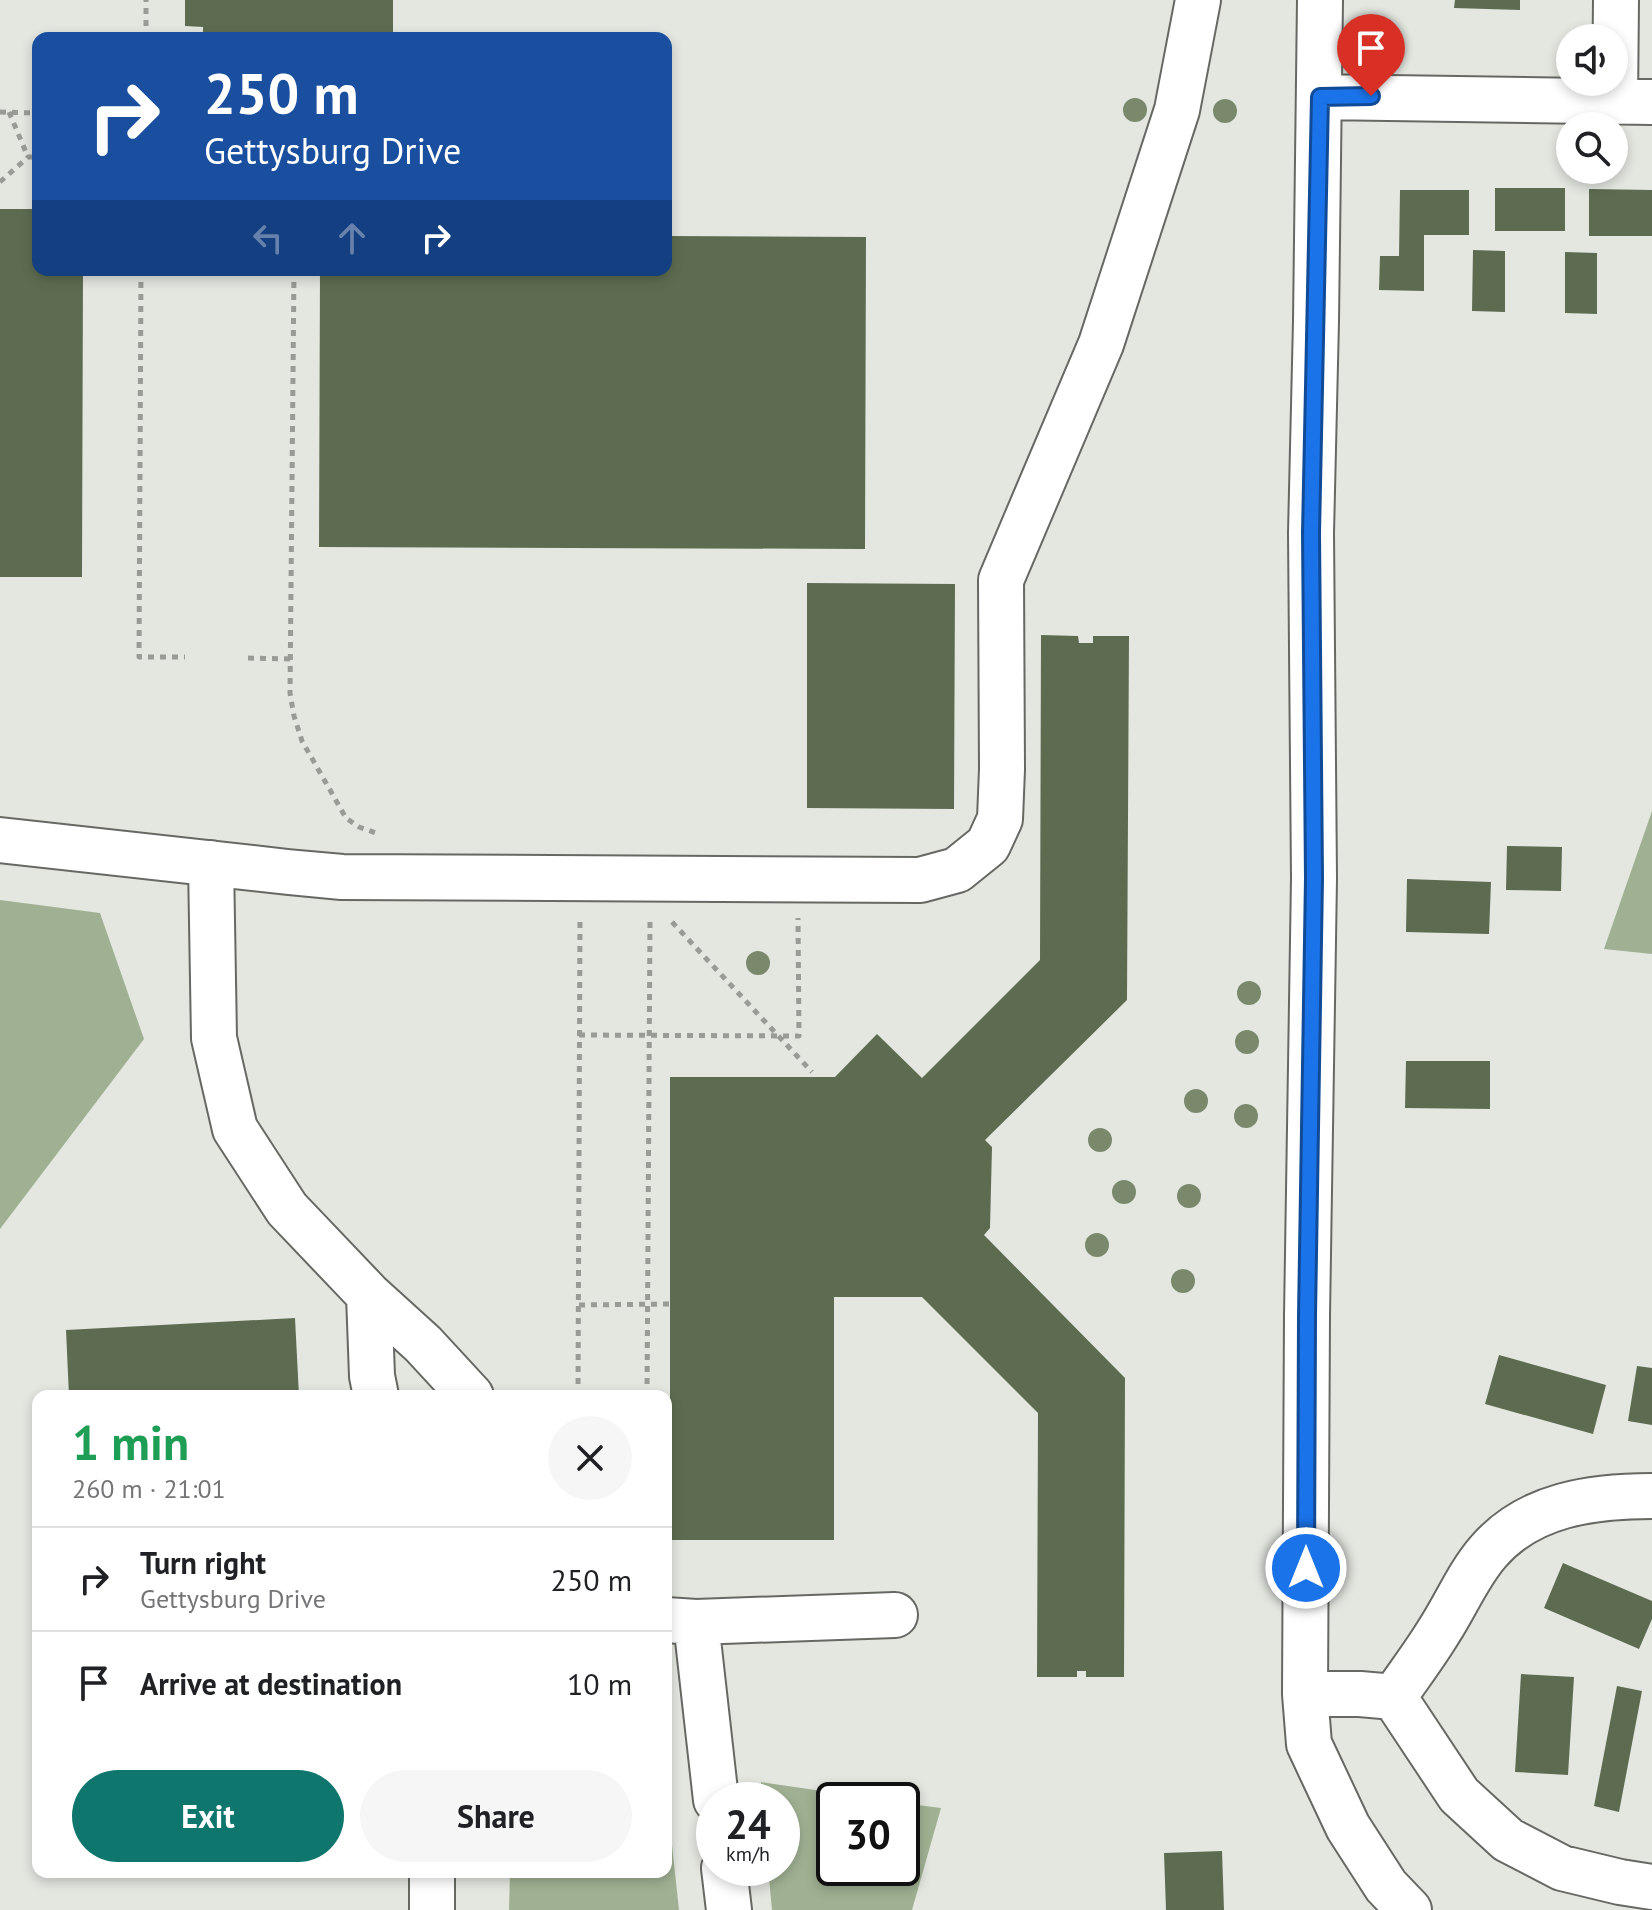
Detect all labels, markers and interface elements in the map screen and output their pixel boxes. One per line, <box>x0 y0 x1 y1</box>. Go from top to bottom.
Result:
pin <box>1337 14.0 1405 96</box>
map controls <box>1556 24 1628 184</box>
button: sound <box>1556 24 1628 96</box>
icon: arrive <box>1349 26 1393 70</box>
text: 250 m <box>204 57 359 129</box>
icon: right <box>72 64 176 168</box>
button: search <box>1556 112 1628 184</box>
text: Gettysburg Drive <box>204 127 461 174</box>
icon: left <box>246 216 290 260</box>
icon: ahead <box>330 216 374 260</box>
icon: right <box>414 216 458 260</box>
text: 1 min <box>72 1411 189 1473</box>
button: close <box>548 1416 632 1500</box>
text: 260 m · 21:01 <box>72 1472 226 1505</box>
position arrow <box>1264 1526 1348 1610</box>
text: Turn right <box>140 1543 266 1582</box>
icon: right <box>72 1557 116 1601</box>
text: 250 m <box>551 1560 632 1599</box>
text: Gettysburg Drive <box>140 1582 326 1615</box>
icon: arrive <box>72 1661 116 1705</box>
text: Arrive at destination <box>140 1664 402 1703</box>
text: 10 m <box>567 1664 632 1703</box>
button: Exit <box>72 1770 344 1862</box>
button: Share <box>360 1770 632 1862</box>
speed limit sign: 30 <box>816 1782 920 1886</box>
text: 24 <box>725 1798 771 1850</box>
text: km/h <box>726 1841 770 1867</box>

